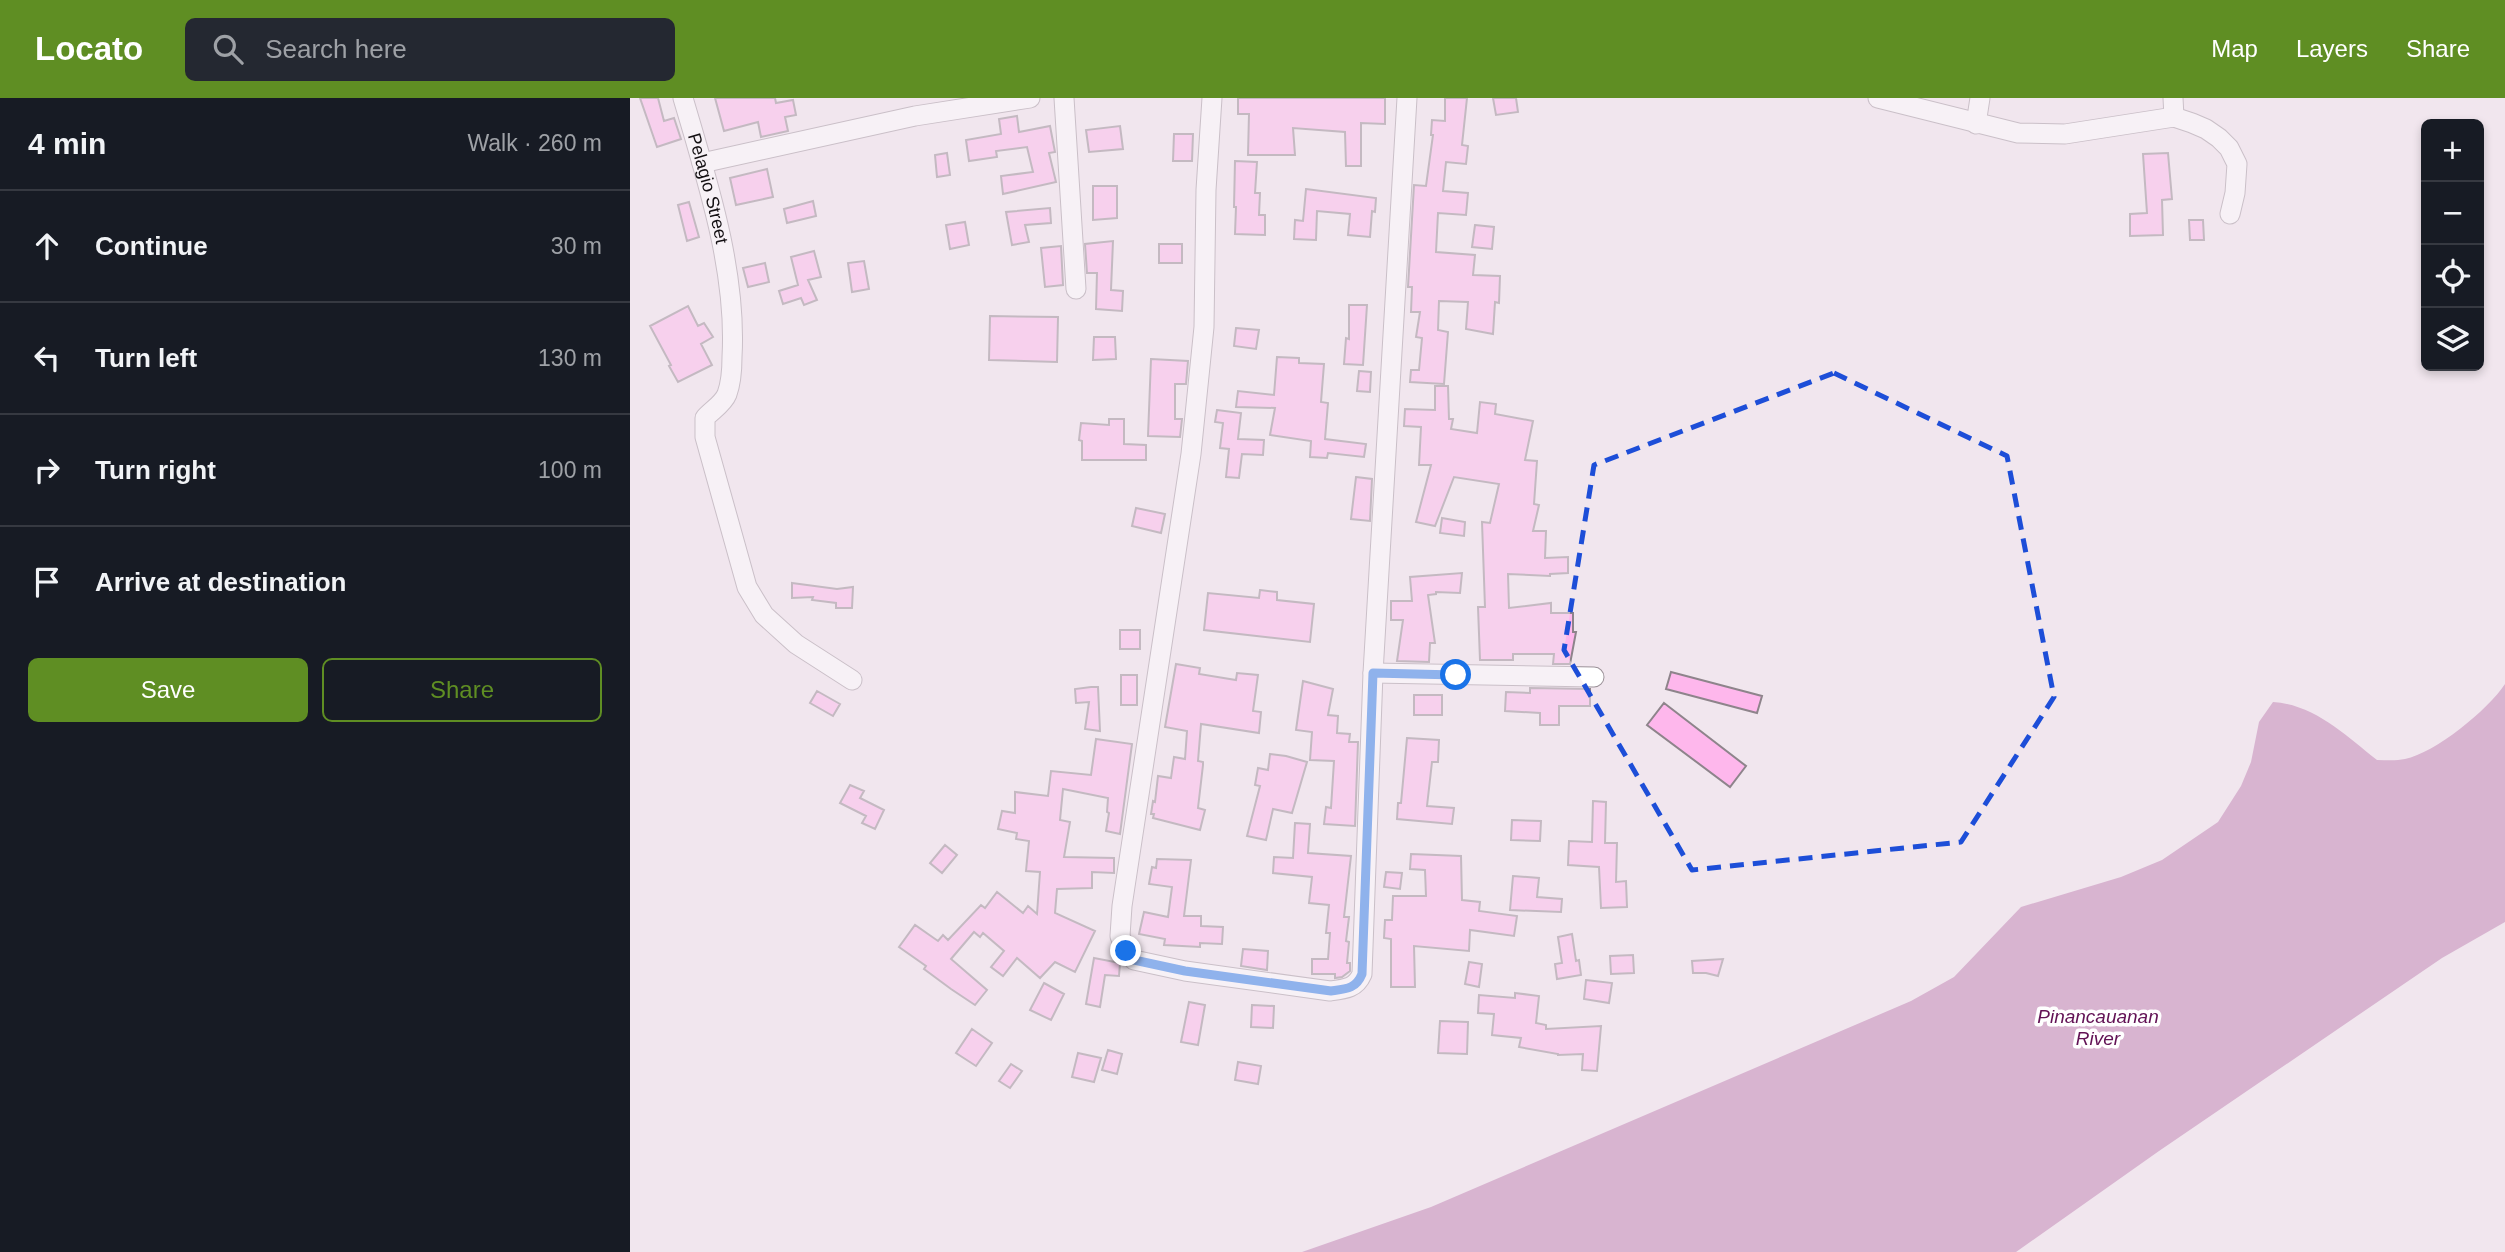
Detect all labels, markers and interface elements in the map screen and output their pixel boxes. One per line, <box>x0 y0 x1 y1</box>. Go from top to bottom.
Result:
search box <box>185 18 675 81</box>
text: Locato <box>35 30 143 67</box>
icon: search <box>209 30 247 68</box>
text: Search here <box>265 34 407 64</box>
text: Map <box>2211 35 2258 62</box>
text: Layers <box>2296 35 2368 62</box>
text: Share <box>2406 35 2470 62</box>
map controls <box>2421 119 2484 371</box>
button: + <box>2421 119 2484 182</box>
text: 4 min <box>28 127 106 160</box>
text: Walk · 260 m <box>467 130 602 156</box>
street label: Pelagio Street <box>684 131 732 245</box>
button: − <box>2421 182 2484 245</box>
icon: ahead <box>28 227 66 265</box>
text: Continue <box>95 231 208 261</box>
text: 30 m <box>551 233 602 259</box>
button: locate <box>2421 245 2484 308</box>
button: layers <box>2421 308 2484 371</box>
icon: left <box>28 339 66 377</box>
text: Turn left <box>95 343 197 373</box>
text: 130 m <box>538 345 602 371</box>
icon: right <box>28 451 66 489</box>
text: Turn right <box>95 455 216 485</box>
text: 100 m <box>538 457 602 483</box>
icon: arrive <box>28 563 66 601</box>
text: Arrive at destination <box>95 567 346 597</box>
button: Save <box>28 658 308 722</box>
button: Share <box>322 658 602 722</box>
route start <box>1440 659 1471 690</box>
route end <box>1110 935 1141 966</box>
water label: Pinancauanan River <box>2037 1006 2159 1049</box>

